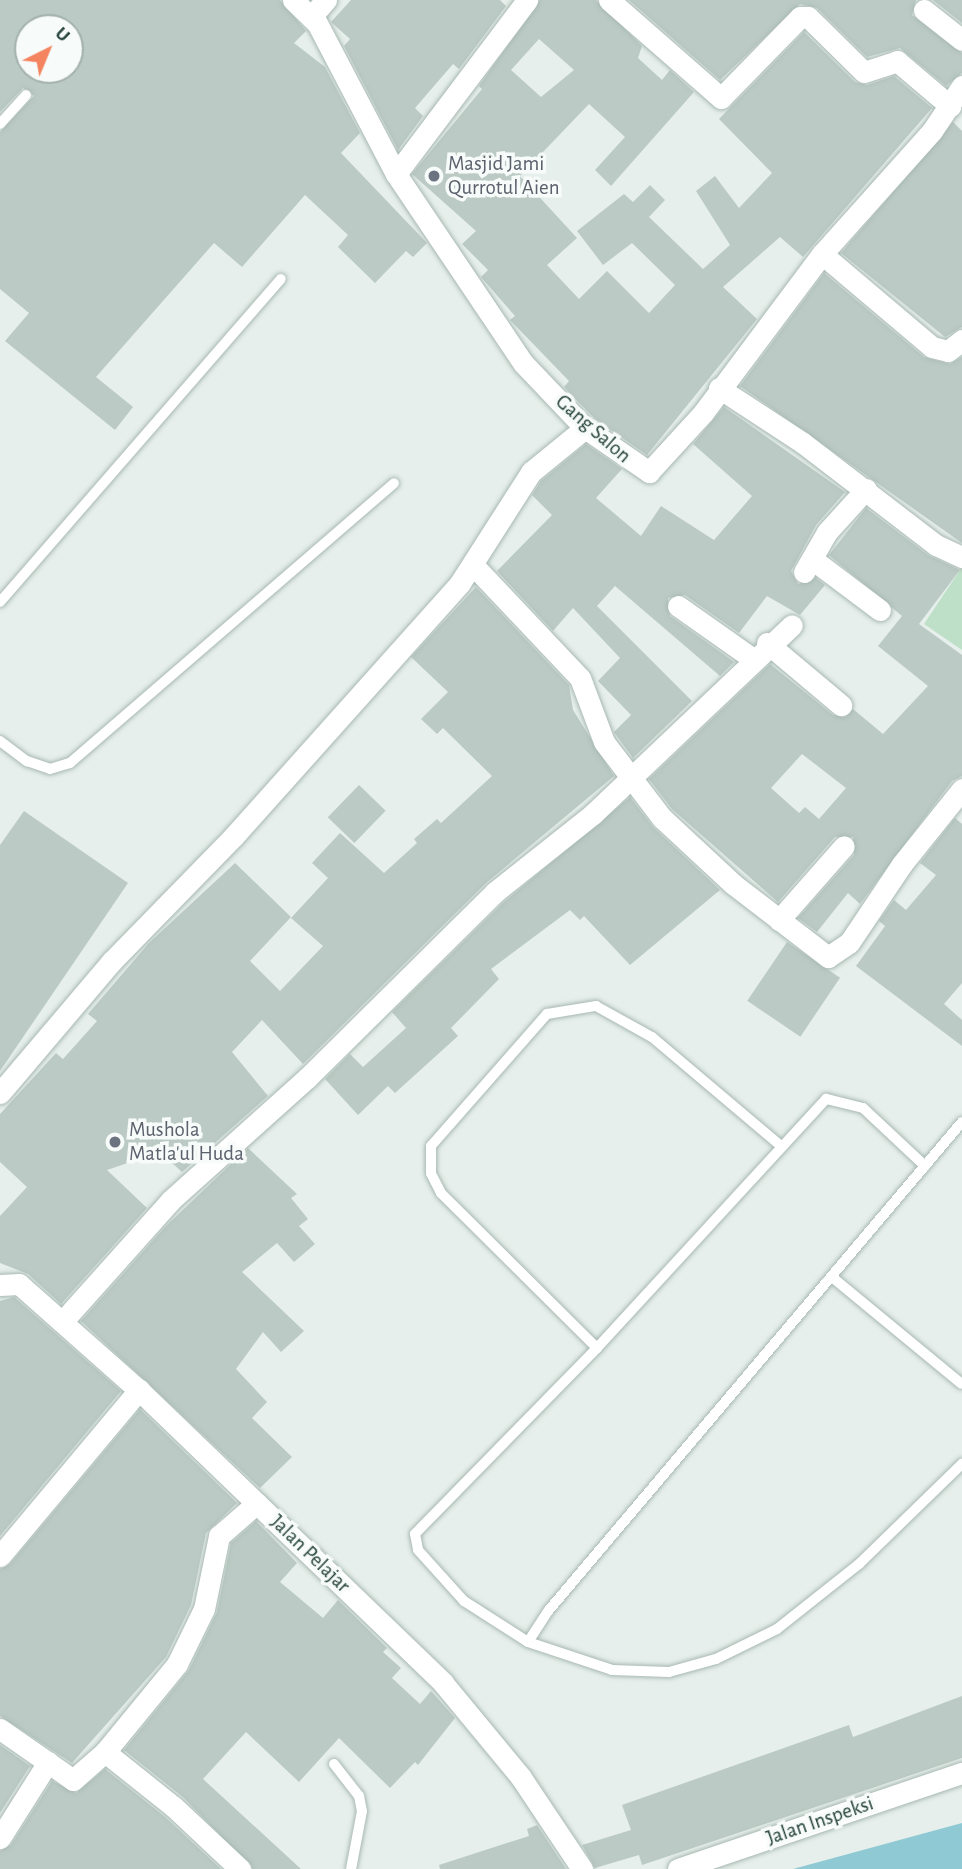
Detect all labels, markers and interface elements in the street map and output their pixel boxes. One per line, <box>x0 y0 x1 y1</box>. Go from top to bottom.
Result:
north arrow <box>14 14 84 84</box>
text: U <box>51 24 73 46</box>
place label: Masjid Jami Qurrotul Aien <box>448 151 560 201</box>
marker: Masjid Jami Qurrotul Aien <box>426 168 442 184</box>
street label: Gang Salon <box>550 389 636 469</box>
place label: Mushola Matla'ul Huda <box>129 1117 244 1167</box>
marker: Mushola Matla'ul Huda <box>107 1134 123 1150</box>
street label: Jalan Pelajar <box>265 1510 355 1598</box>
street label: Jalan Inspeksi <box>763 1791 877 1851</box>

